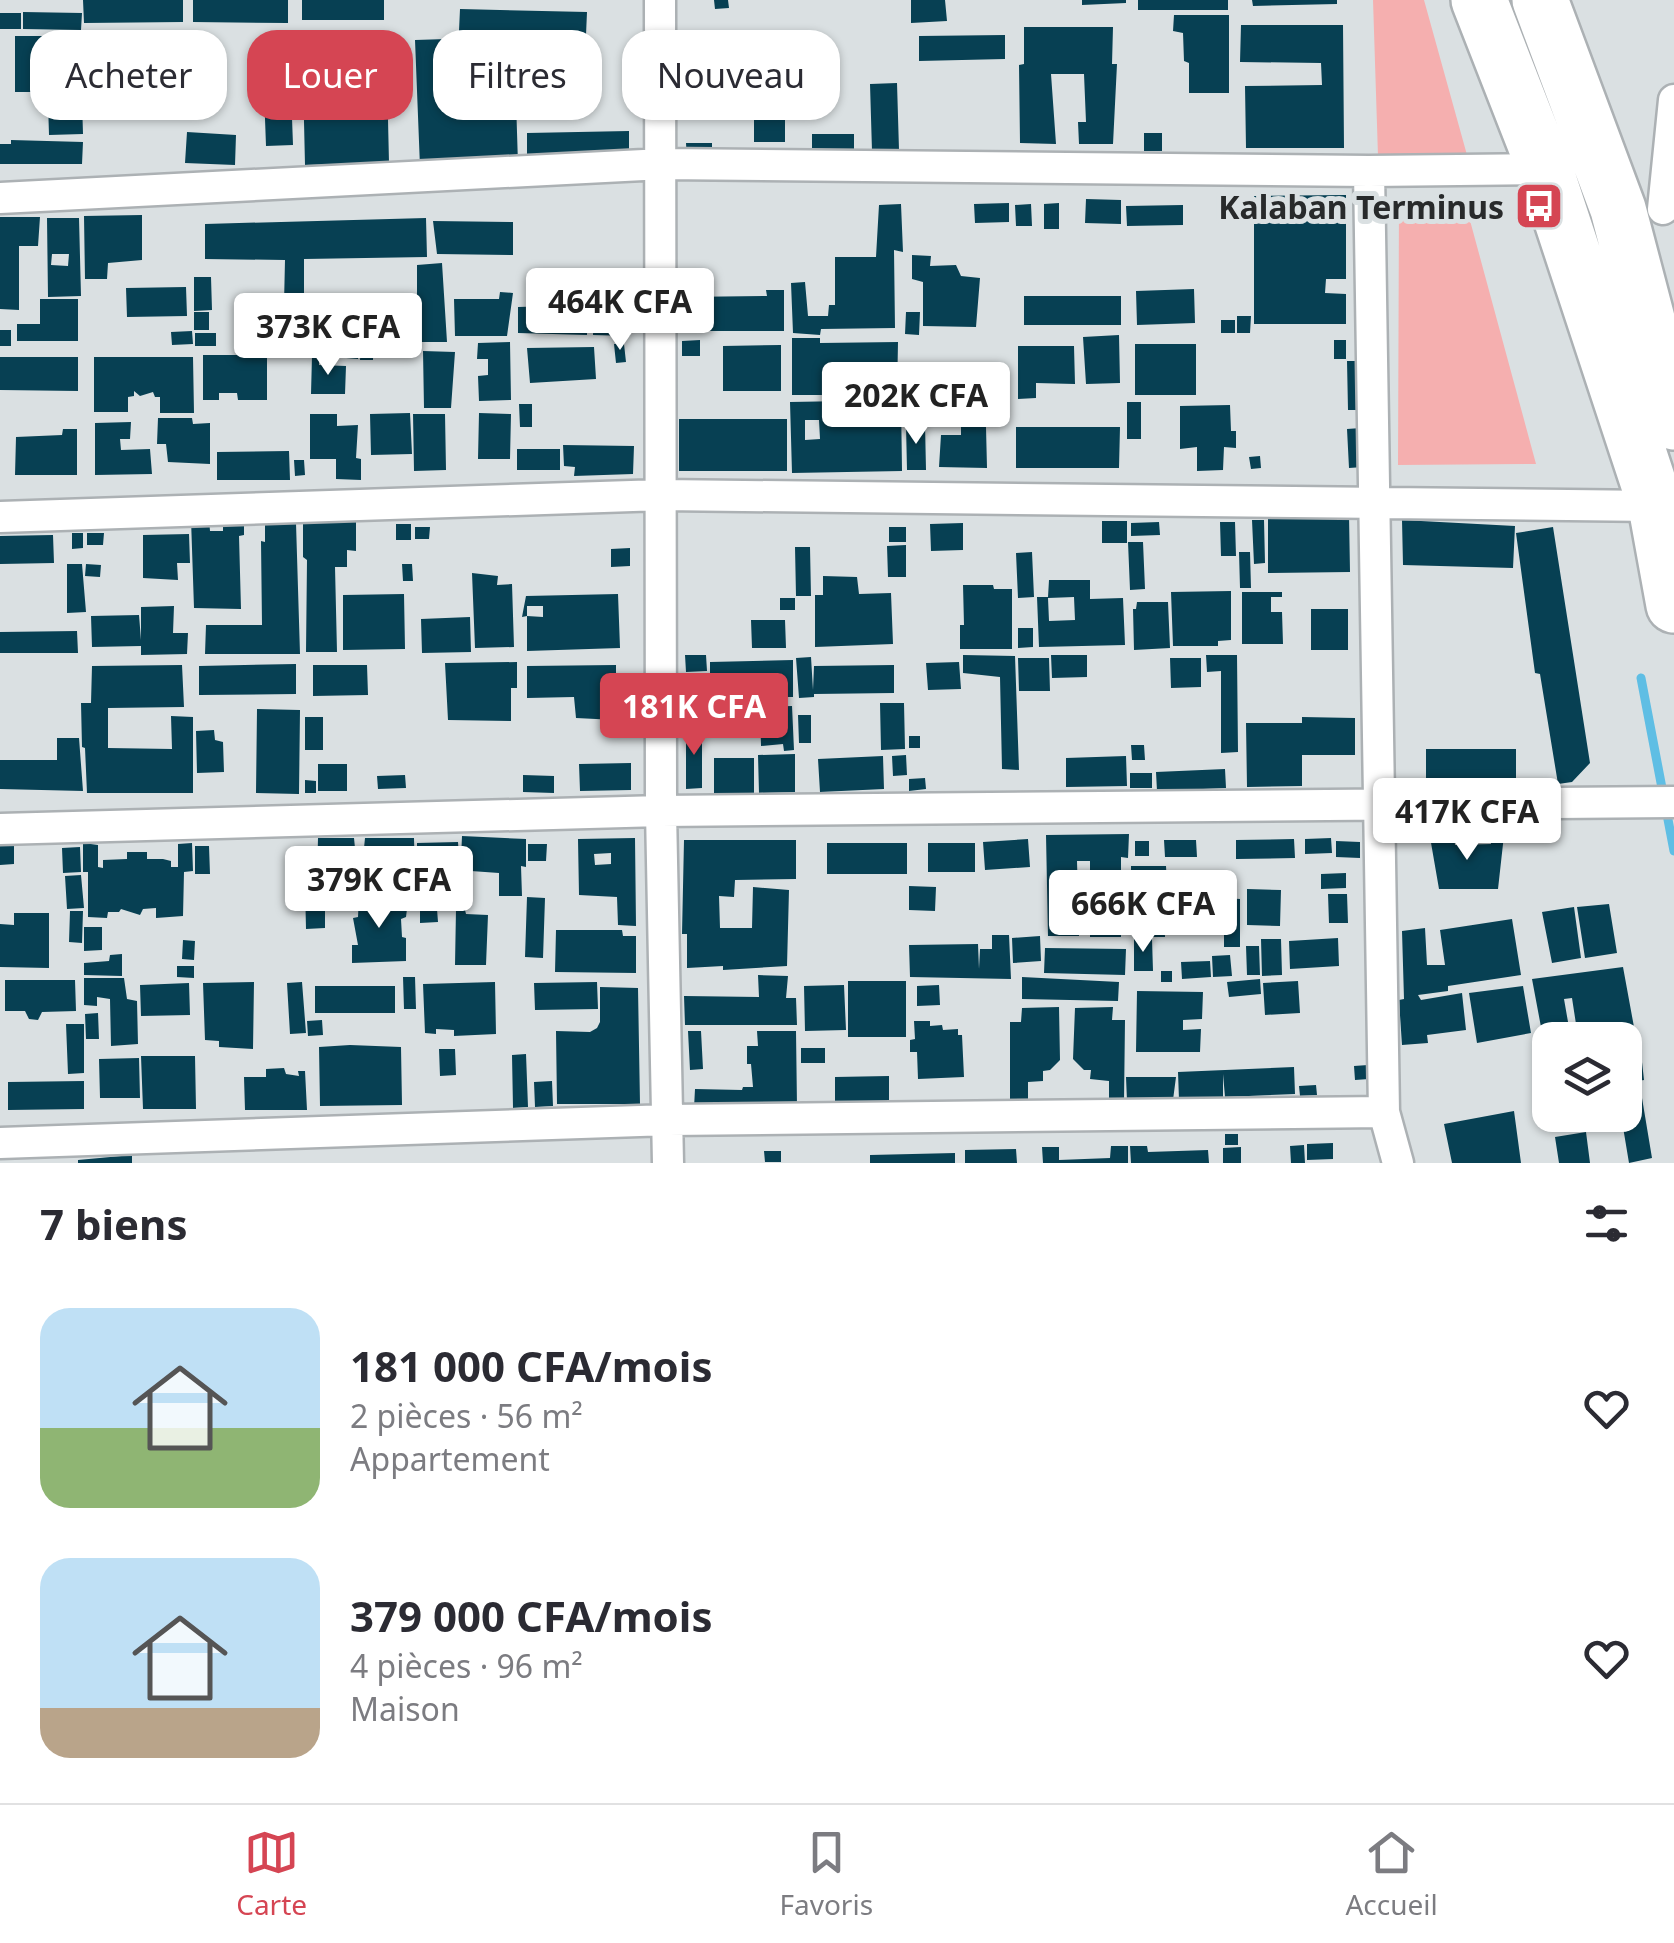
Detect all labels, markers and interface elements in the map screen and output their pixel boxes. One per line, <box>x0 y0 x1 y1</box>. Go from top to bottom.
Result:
chip: Acheter <box>30 30 227 120</box>
chip: Louer <box>247 30 413 120</box>
chip: Filtres <box>433 30 602 120</box>
chip: Nouveau <box>622 30 840 120</box>
bus stop icon: Kalaban Terminus <box>1513 180 1565 232</box>
place label: Kalaban Terminus <box>1218 185 1504 228</box>
pin: 464K CFA <box>517 268 723 353</box>
text: 464K CFA <box>548 279 692 322</box>
pin: 373K CFA <box>225 293 431 378</box>
text: 373K CFA <box>256 304 400 347</box>
pin: 202K CFA <box>813 362 1019 447</box>
text: 202K CFA <box>844 373 988 416</box>
pin: 181K CFA <box>591 673 797 758</box>
text: 181K CFA <box>622 684 766 727</box>
pin: 417K CFA <box>1364 778 1570 863</box>
text: 417K CFA <box>1395 789 1539 832</box>
pin: 379K CFA <box>276 846 482 931</box>
text: 379K CFA <box>307 857 451 900</box>
pin: 666K CFA <box>1040 870 1246 955</box>
text: 666K CFA <box>1071 881 1215 924</box>
map controls <box>1532 1022 1642 1132</box>
button: layers <box>1532 1022 1642 1132</box>
text: 7 biens <box>40 1195 188 1252</box>
icon: filters <box>1579 1196 1634 1251</box>
text: 181 000 CFA/mois <box>350 1337 713 1394</box>
icon: home <box>120 1348 240 1468</box>
icon: heart <box>1579 1381 1634 1436</box>
text: 2 pièces · 56 m² <box>350 1394 583 1437</box>
text: Appartement <box>350 1437 550 1480</box>
text: 379 000 CFA/mois <box>350 1587 713 1644</box>
icon: home <box>120 1598 240 1718</box>
icon: heart <box>1579 1631 1634 1686</box>
text: 4 pièces · 96 m² <box>350 1644 583 1687</box>
text: Maison <box>350 1687 460 1730</box>
tab: Carte <box>236 1825 307 1923</box>
tab: Favoris <box>779 1825 873 1923</box>
tab: Accueil <box>1345 1825 1438 1923</box>

